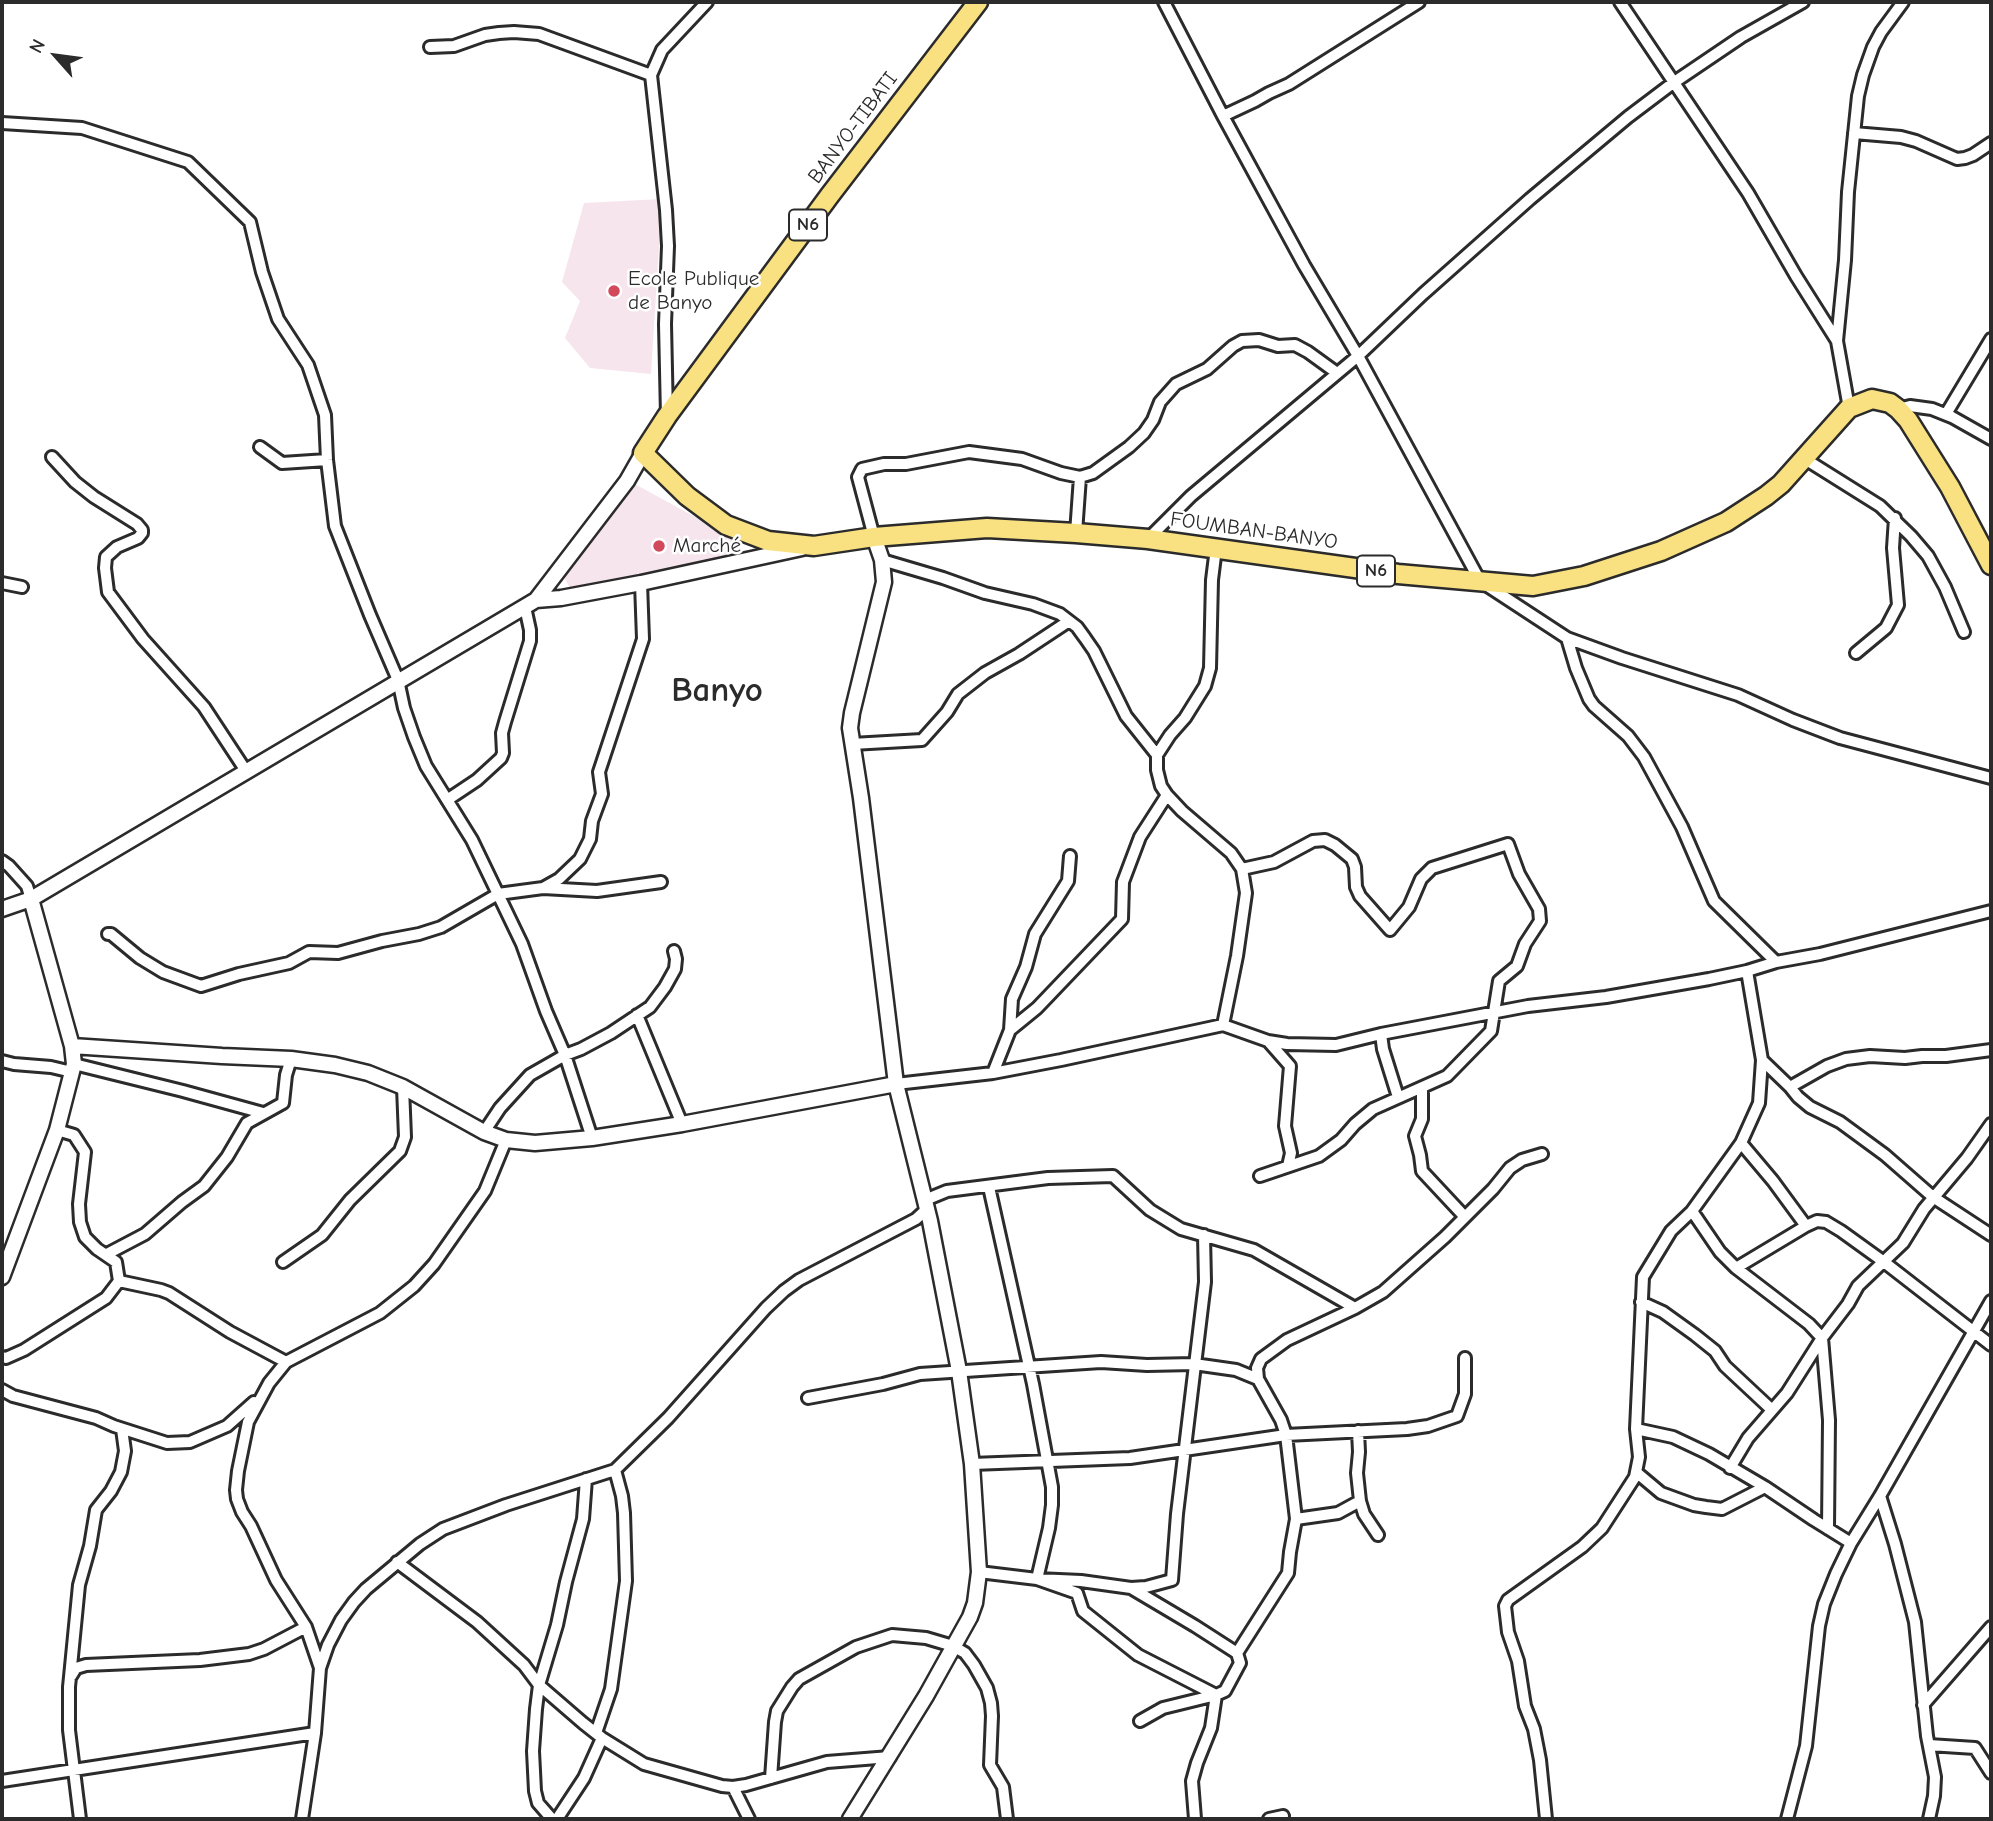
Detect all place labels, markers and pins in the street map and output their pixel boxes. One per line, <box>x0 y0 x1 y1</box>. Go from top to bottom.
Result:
place label: Ecole Publique de Banyo <box>628 266 759 316</box>
marker: Ecole Publique de Banyo <box>606 283 622 299</box>
place label: Marché <box>673 533 741 559</box>
marker: Marché <box>651 538 667 554</box>

